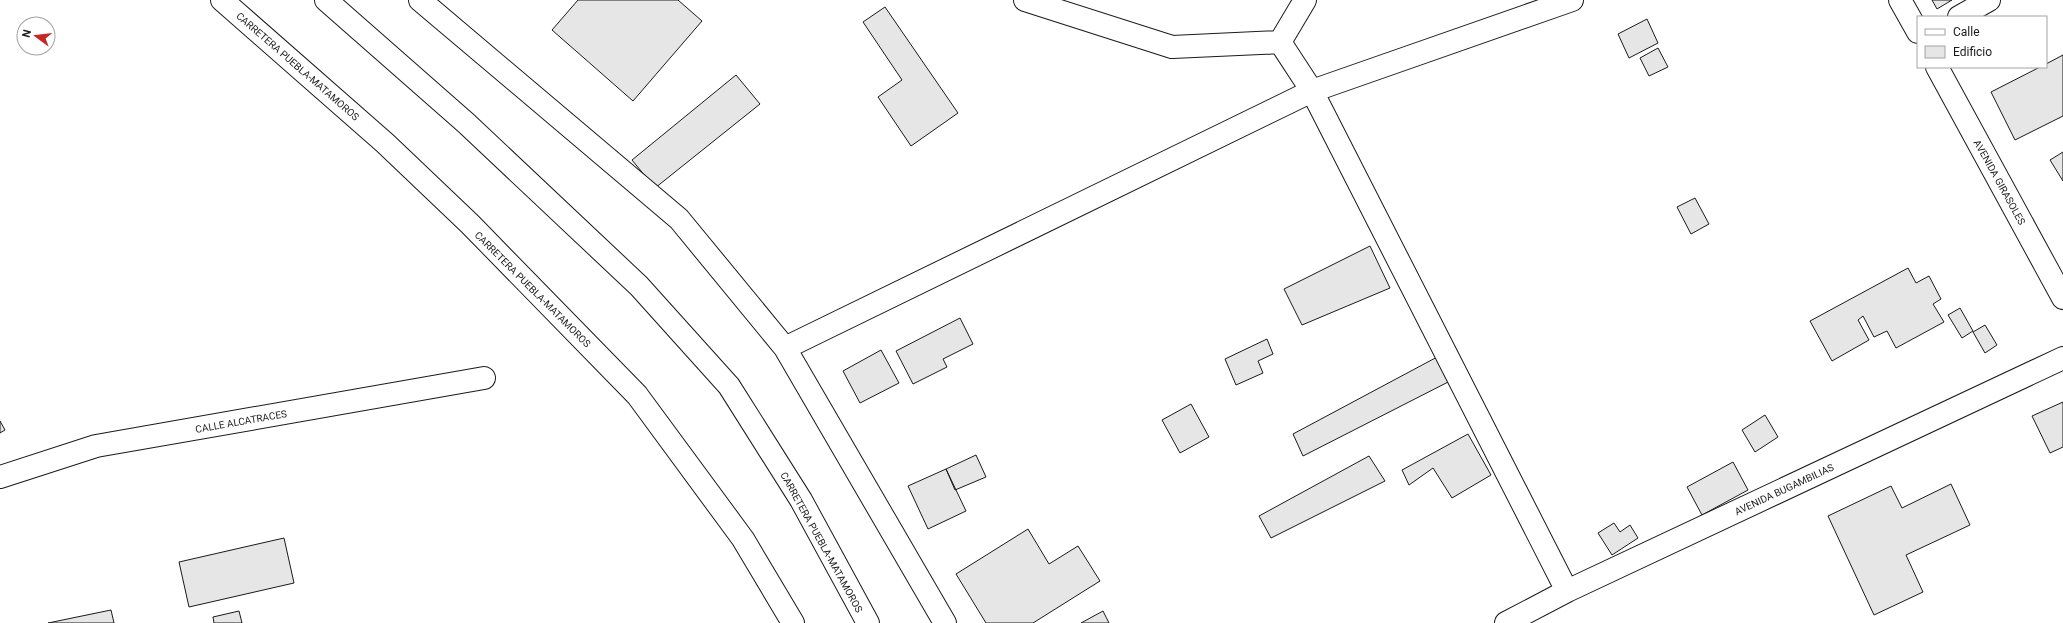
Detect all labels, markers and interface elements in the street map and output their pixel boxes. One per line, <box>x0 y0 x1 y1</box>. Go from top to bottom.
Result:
street label: CARRETERA PUEBLA-MATAMOROS <box>234 10 361 123</box>
north arrow <box>16 16 56 56</box>
legend <box>1917 16 2047 68</box>
text: Calle <box>1953 25 1980 39</box>
text: N <box>20 28 34 39</box>
text: Edificio <box>1953 45 1992 59</box>
street label: AVENIDA GIRASOLES <box>1972 138 2028 227</box>
street label: CARRETERA PUEBLA-MATAMOROS <box>473 229 593 349</box>
street label: CALLE ALCATRACES <box>194 408 288 435</box>
street label: AVENIDA BUGAMBILIAS <box>1733 462 1835 517</box>
street label: CARRETERA PUEBLA-MATAMOROS <box>778 470 865 614</box>

